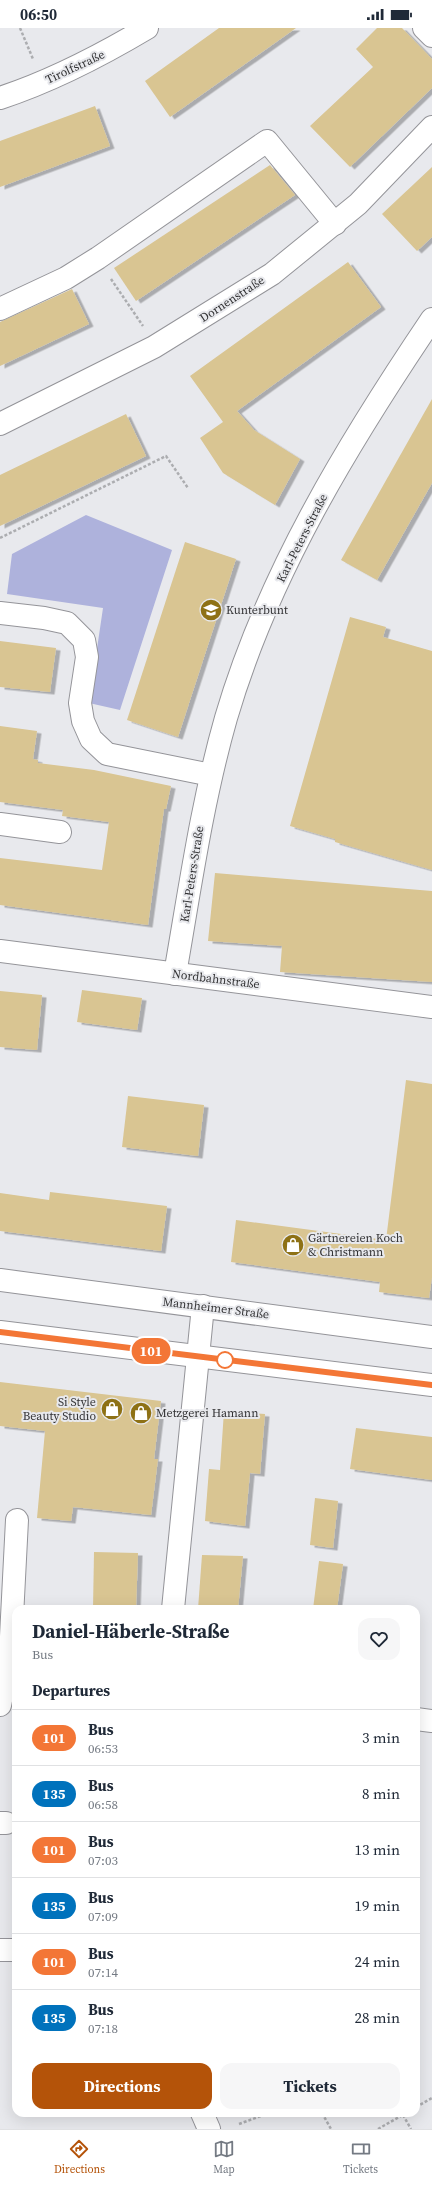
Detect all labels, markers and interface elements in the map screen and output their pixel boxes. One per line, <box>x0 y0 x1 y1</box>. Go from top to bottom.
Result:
text: 06:50 <box>20 4 57 25</box>
street label: Tirolfstraße <box>43 46 107 88</box>
street label: Dornenstraße <box>197 272 267 326</box>
street label: Karl-Peters-Straße <box>273 491 331 585</box>
school or university icon: Kunterbunt <box>198 597 224 623</box>
place label: Kunterbunt <box>226 602 288 618</box>
street label: Karl-Peters-Straße <box>176 825 208 923</box>
street label: Nordbahnstraße <box>171 966 261 992</box>
place label: Gärtnereien Koch & Christmann <box>308 1230 403 1260</box>
shop icon: Gärtnereien Koch & Christmann <box>280 1232 306 1258</box>
street label: Mannheimer Straße <box>162 1294 270 1322</box>
line badge: 101 <box>128 1338 174 1364</box>
text: 101 <box>140 1341 162 1361</box>
unlabelled marker <box>216 1351 234 1369</box>
place label: Si Style Beauty Studio <box>23 1394 96 1424</box>
shop icon: Si Style Beauty Studio <box>99 1396 125 1422</box>
shop icon: Metzgerei Hamann <box>128 1400 154 1426</box>
place label: Metzgerei Hamann <box>156 1405 258 1421</box>
text: Daniel-Häberle-Straße <box>32 1618 229 1644</box>
button: heart <box>358 1618 400 1660</box>
text: Bus <box>32 1646 53 1663</box>
text: Departures <box>32 1680 110 1701</box>
text: Bus <box>88 1719 114 1740</box>
text: 3 min <box>362 1727 400 1748</box>
text: 101 <box>43 1728 65 1748</box>
text: 06:53 <box>88 1740 118 1757</box>
text: Bus <box>88 1775 114 1796</box>
text: 8 min <box>362 1783 400 1804</box>
text: 135 <box>43 1784 65 1804</box>
text: 06:58 <box>88 1796 118 1813</box>
text: Bus <box>88 1831 114 1852</box>
text: 13 min <box>354 1839 400 1860</box>
text: 101 <box>43 1840 65 1860</box>
text: 07:03 <box>88 1852 118 1869</box>
text: Bus <box>88 1887 114 1908</box>
text: 19 min <box>354 1895 400 1916</box>
text: 135 <box>43 1896 65 1916</box>
text: 07:09 <box>88 1908 118 1925</box>
text: Bus <box>88 1943 114 1964</box>
text: 24 min <box>354 1951 400 1972</box>
text: 101 <box>43 1952 65 1972</box>
text: 07:14 <box>88 1964 118 1981</box>
text: Bus <box>88 1999 114 2020</box>
text: 28 min <box>354 2007 400 2028</box>
text: 135 <box>43 2008 65 2028</box>
text: 07:18 <box>88 2020 118 2037</box>
button: Directions <box>32 2063 212 2109</box>
button: Tickets <box>220 2063 400 2109</box>
tab: Directions <box>54 2138 105 2177</box>
tab: Map <box>213 2138 235 2177</box>
tab: Tickets <box>343 2138 378 2177</box>

